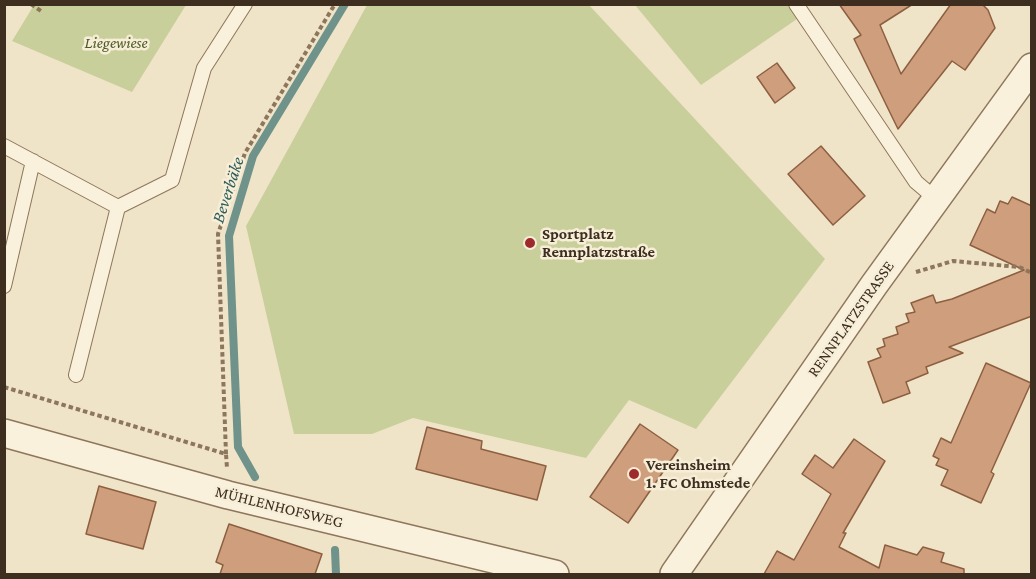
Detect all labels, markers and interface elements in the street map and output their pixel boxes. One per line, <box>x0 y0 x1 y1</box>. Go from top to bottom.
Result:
park label: Liegewiese <box>84 33 148 53</box>
water label: Beverbäke <box>207 154 249 226</box>
place label: Sportplatz Rennplatzstraße <box>542 224 655 262</box>
marker: Sportplatz Rennplatzstraße <box>523 236 537 250</box>
street label: RENNPLATZSTRASSE <box>804 257 898 381</box>
place label: Vereinsheim 1. FC Ohmstede <box>646 455 750 493</box>
marker: Vereinsheim 1. FC Ohmstede <box>627 467 641 481</box>
street label: MÜHLENHOFSWEG <box>213 482 345 532</box>

